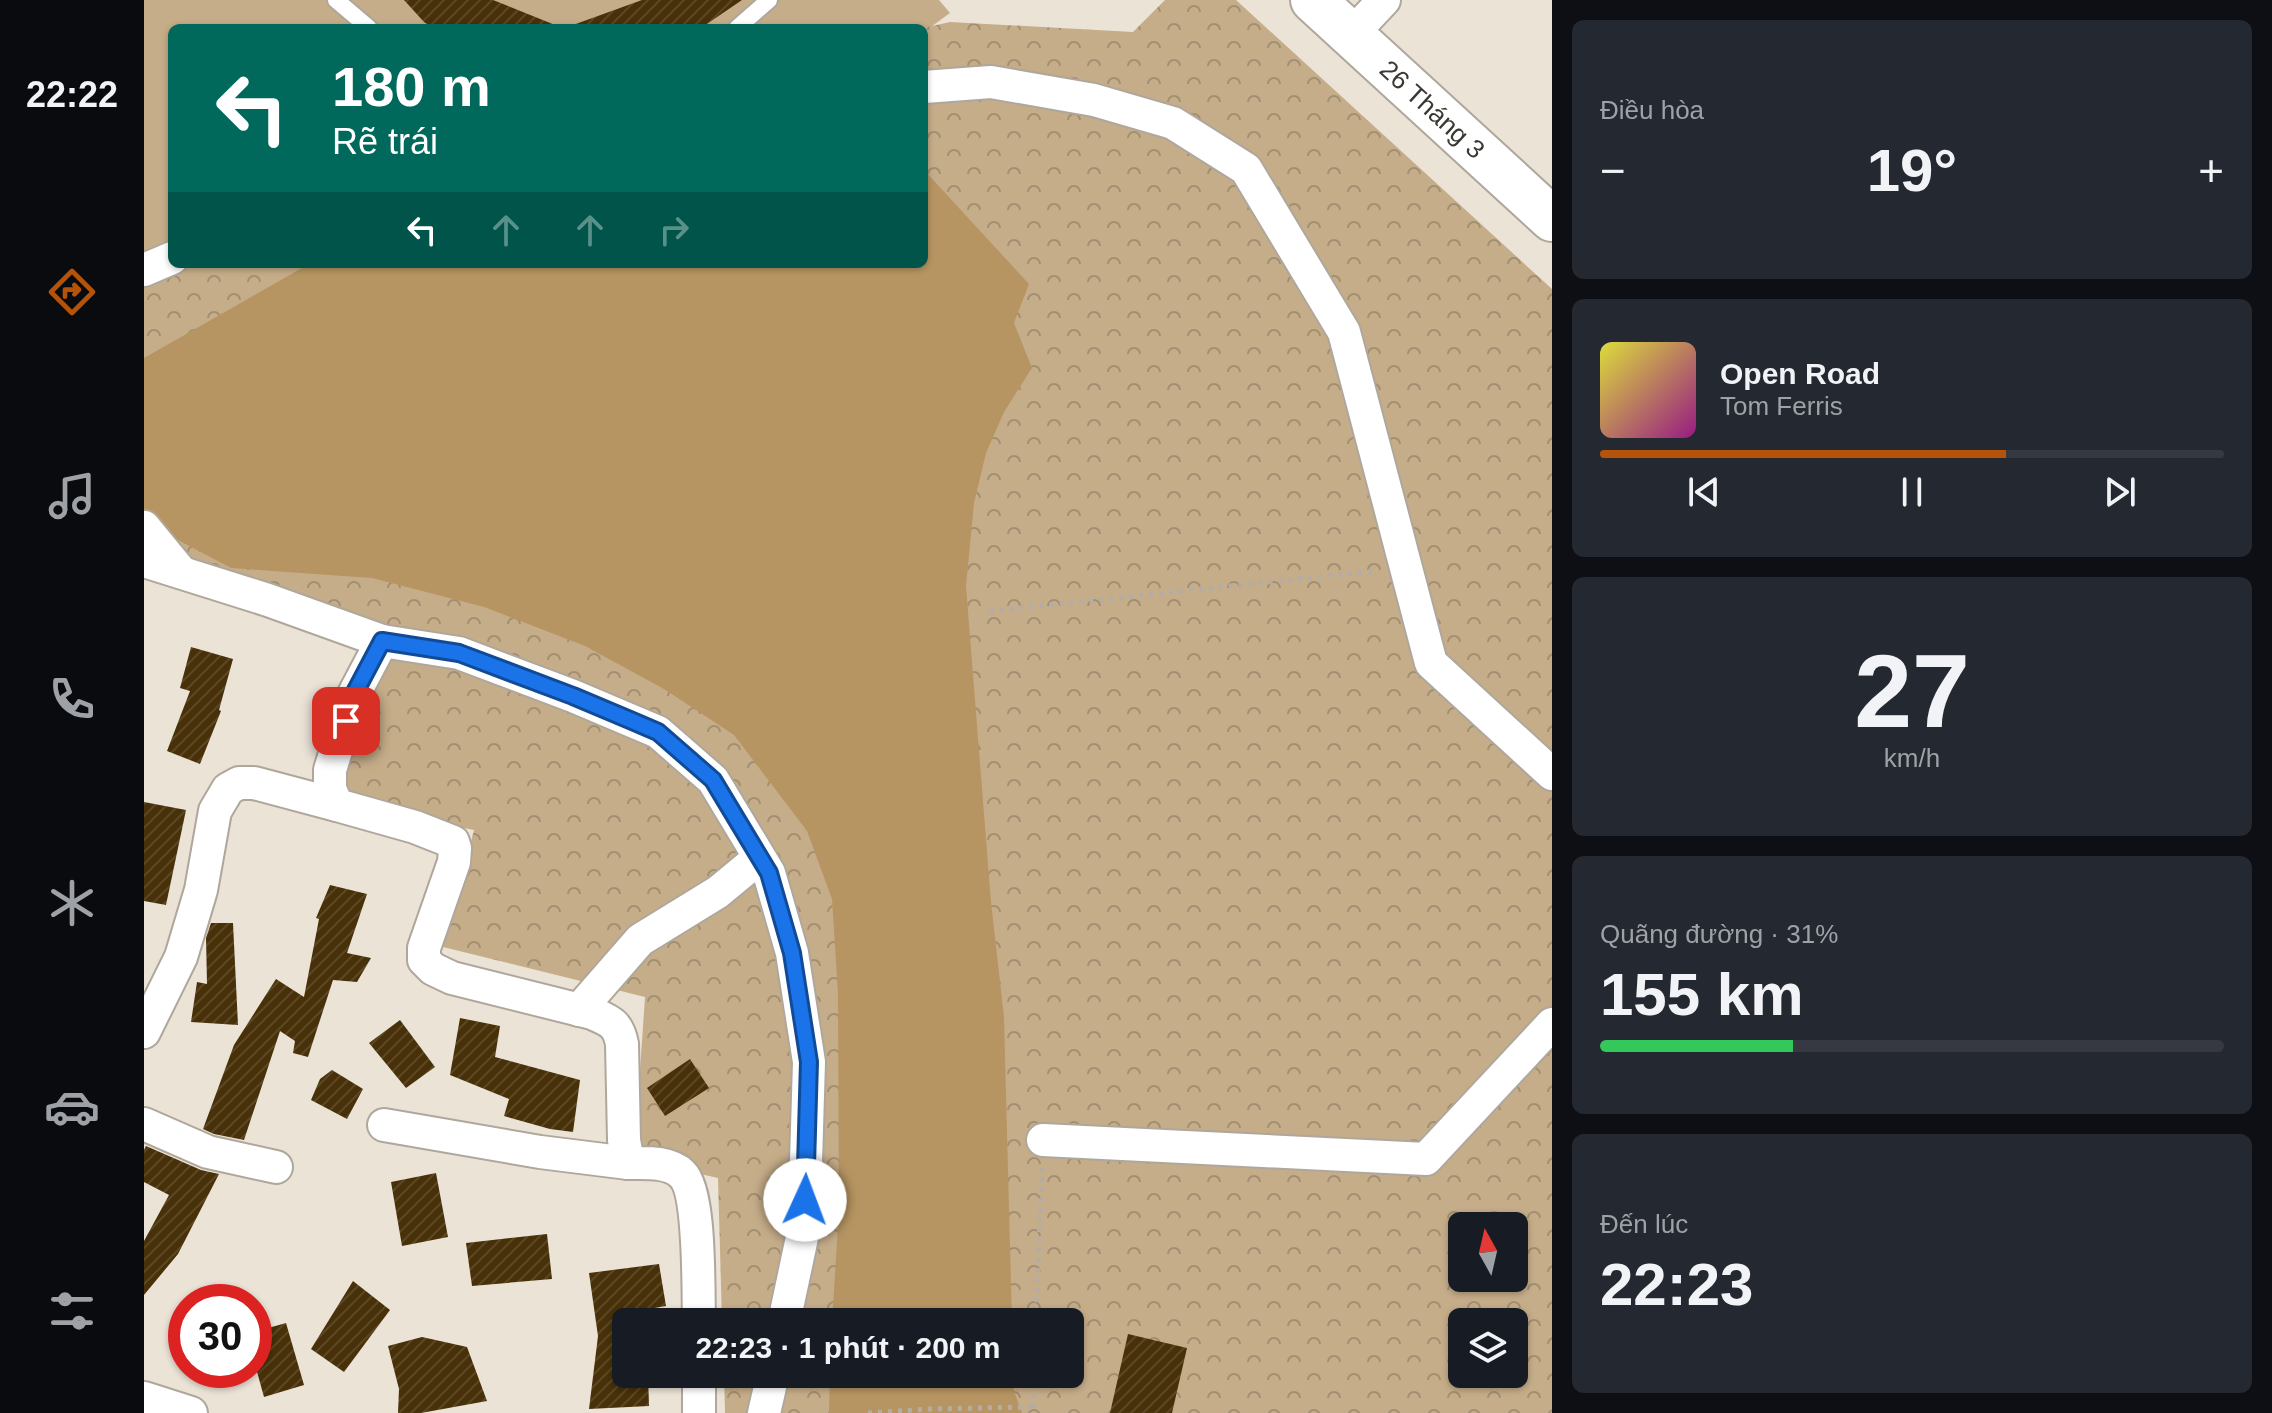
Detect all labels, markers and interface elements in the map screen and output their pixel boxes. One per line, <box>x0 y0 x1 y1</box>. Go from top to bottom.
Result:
street label: 26 Tháng 3 <box>1374 54 1491 165</box>
text: 180 m <box>332 55 491 118</box>
icon: left <box>200 56 304 160</box>
text: 22:22 <box>26 74 118 115</box>
text: Điều hòa <box>1600 95 1704 125</box>
text: Rẽ trái <box>332 121 438 162</box>
text: 19° <box>1867 137 1957 204</box>
text: − <box>1600 146 1626 195</box>
text: + <box>2198 146 2224 195</box>
icon: left <box>400 208 444 252</box>
icon: ahead <box>484 208 528 252</box>
icon: ahead <box>568 208 612 252</box>
icon: right <box>652 208 696 252</box>
icon: directions <box>44 264 100 320</box>
text: Open Road <box>1720 357 1880 390</box>
text: Tom Ferris <box>1720 391 1843 421</box>
icon: music <box>44 468 100 524</box>
icon: previous <box>1682 470 1726 514</box>
icon: pause <box>1890 470 1934 514</box>
icon: next <box>2098 470 2142 514</box>
text: 27 <box>1854 633 1970 749</box>
icon: phone <box>44 671 100 727</box>
pin <box>312 687 380 755</box>
icon: arrive <box>324 699 368 743</box>
text: km/h <box>1884 743 1940 773</box>
icon: climate <box>44 875 100 931</box>
text: Quãng đường · 31% <box>1600 919 1838 949</box>
text: 155 km <box>1600 961 1804 1028</box>
icon: car <box>44 1079 100 1135</box>
position arrow <box>763 1158 847 1242</box>
text: Đến lúc <box>1600 1209 1688 1239</box>
north arrow <box>1448 1212 1528 1292</box>
map controls <box>1448 1212 1528 1388</box>
text: 22:23 <box>1600 1251 1753 1318</box>
icon: filters <box>44 1283 100 1339</box>
speed limit sign: 30 <box>168 1284 272 1388</box>
button: layers <box>1448 1308 1528 1388</box>
text: 22:23 · 1 phút · 200 m <box>695 1331 1001 1364</box>

